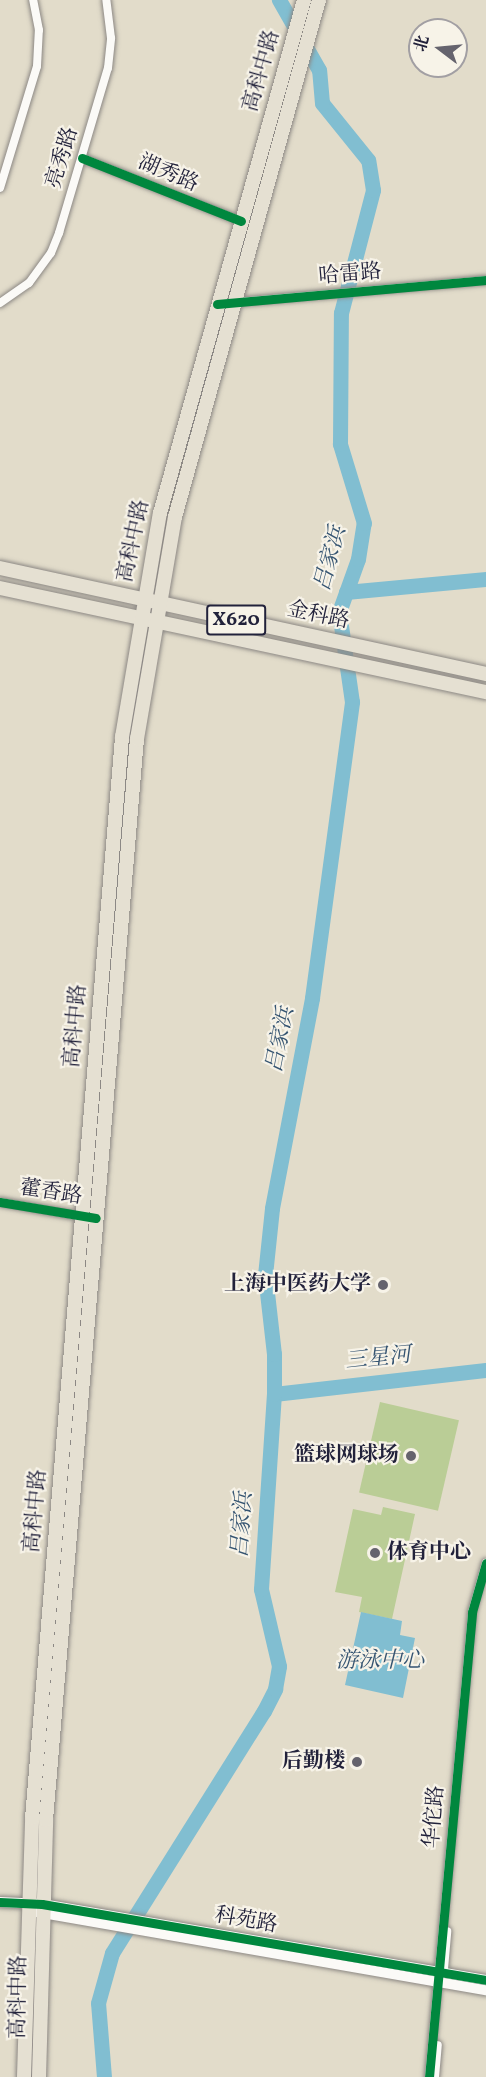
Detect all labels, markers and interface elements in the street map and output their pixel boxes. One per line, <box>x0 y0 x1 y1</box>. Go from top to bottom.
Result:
north arrow <box>408 18 468 78</box>
street label: 高科中路 <box>238 27 286 115</box>
text: 北 <box>410 33 435 54</box>
street label: 亮秀路 <box>42 124 84 192</box>
street label: 湖秀路 <box>134 150 202 198</box>
street label: 哈雷路 <box>318 260 382 290</box>
street label: 高科中路 <box>113 497 155 585</box>
water label: 吕家浜 <box>310 524 352 594</box>
street label: 金科路 <box>285 597 351 635</box>
road number: X620 <box>206 603 266 637</box>
street label: 高科中路 <box>60 983 92 1069</box>
water label: 吕家浜 <box>262 1005 300 1075</box>
street label: 藿香路 <box>18 1176 84 1210</box>
place label: 上海中医药大学 <box>224 1272 371 1298</box>
marker: 上海中医药大学 <box>376 1278 390 1292</box>
water label: 三星河 <box>344 1342 412 1376</box>
place label: 篮球网球场 <box>294 1443 399 1469</box>
marker: 篮球网球场 <box>404 1449 418 1463</box>
street label: 高科中路 <box>20 1468 52 1554</box>
water label: 吕家浜 <box>228 1491 258 1559</box>
place label: 体育中心 <box>387 1540 471 1566</box>
marker: 体育中心 <box>368 1546 382 1560</box>
water label: 游泳中心 <box>336 1649 424 1675</box>
place label: 后勤楼 <box>282 1749 345 1775</box>
marker: 后勤楼 <box>350 1755 364 1769</box>
street label: 华佗路 <box>420 1785 450 1849</box>
street label: 科苑路 <box>213 1903 279 1939</box>
street label: 高科中路 <box>6 1955 32 2039</box>

